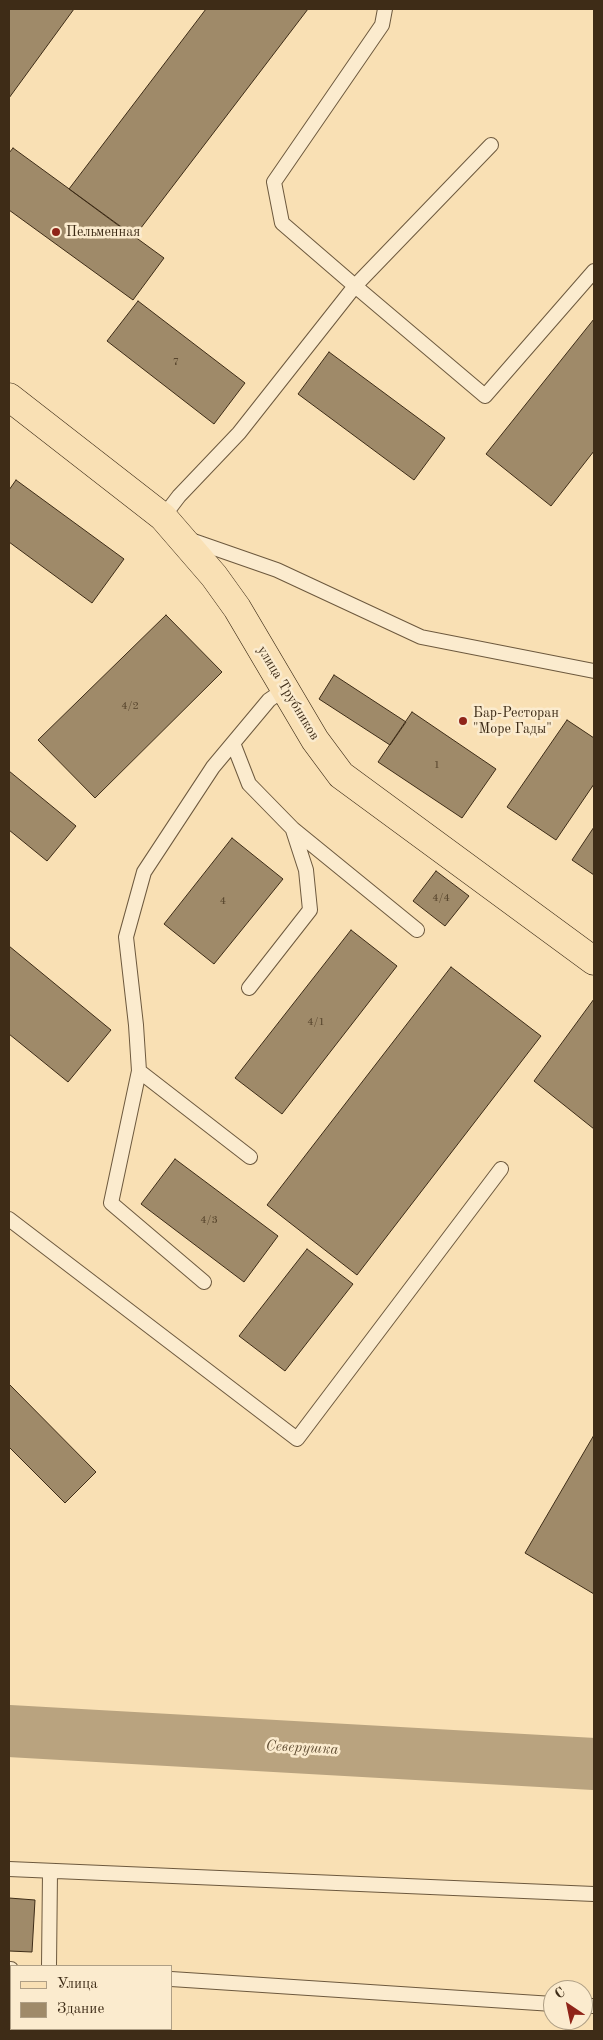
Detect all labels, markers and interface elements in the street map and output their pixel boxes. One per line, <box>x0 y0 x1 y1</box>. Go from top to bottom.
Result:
place label: Пельменная <box>66 224 140 240</box>
marker: Пельменная <box>50 226 62 238</box>
house number: 7 <box>173 355 179 369</box>
street label: улица Трубников <box>253 643 323 743</box>
house number: 4/2 <box>121 699 139 713</box>
place label: Бар-Ресторан "Море Гады" <box>473 705 559 738</box>
marker: Бар-Ресторан "Море Гады" <box>457 715 469 727</box>
house number: 1 <box>434 758 440 772</box>
house number: 4/4 <box>432 891 450 905</box>
house number: 4 <box>220 894 226 908</box>
house number: 4/1 <box>307 1015 325 1029</box>
house number: 4/3 <box>200 1213 218 1227</box>
water label: Северушка <box>265 1737 339 1759</box>
legend <box>10 1965 172 2030</box>
text: Улица <box>57 1977 98 1992</box>
north arrow <box>543 1980 593 2030</box>
text: С <box>552 1985 568 2002</box>
text: Здание <box>57 2002 104 2017</box>

